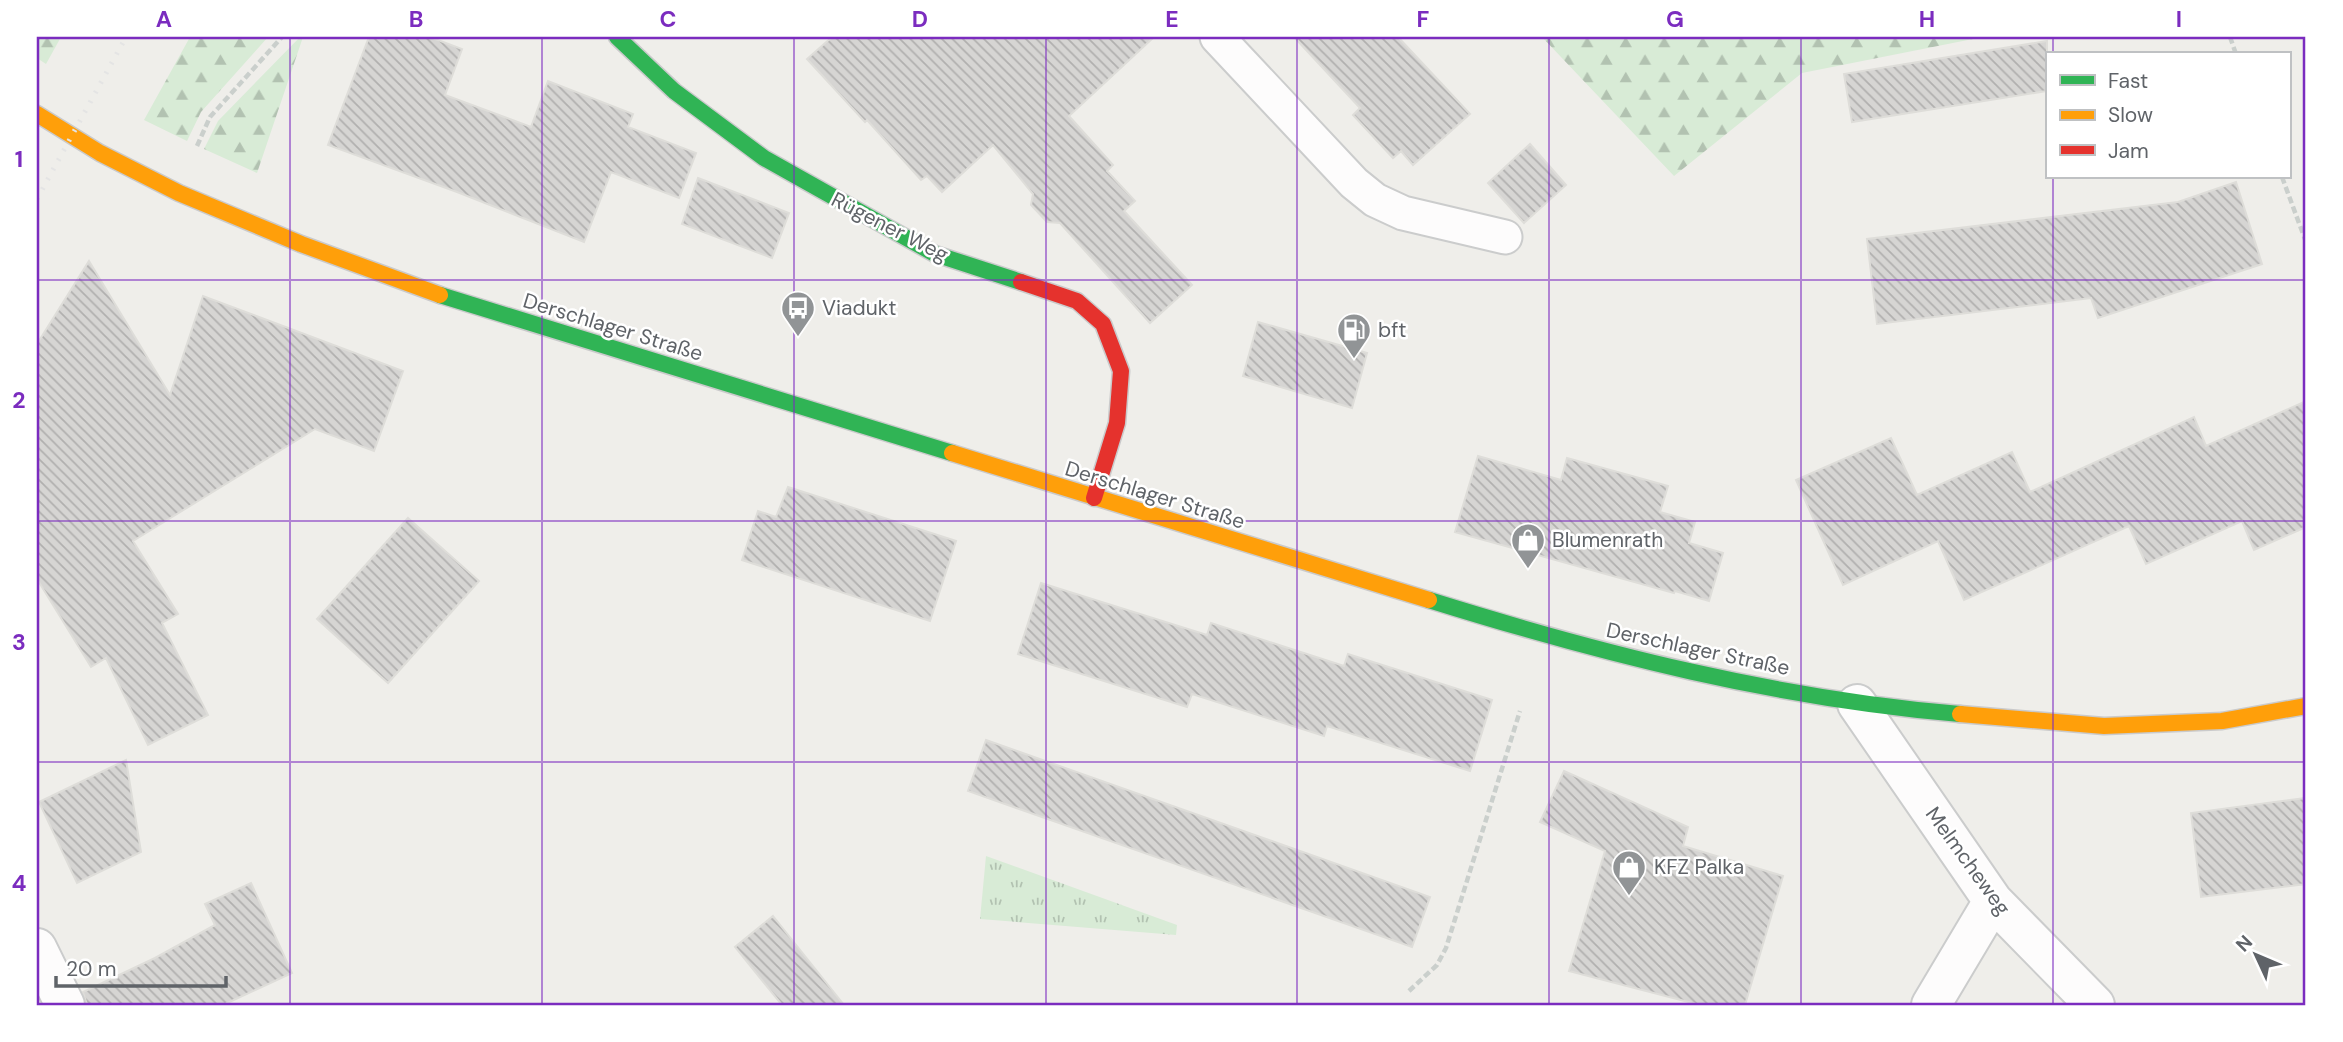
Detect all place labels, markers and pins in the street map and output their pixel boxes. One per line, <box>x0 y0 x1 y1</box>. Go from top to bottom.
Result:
bus stop icon: Viadukt <box>779 289 817 338</box>
place label: Viadukt <box>822 294 897 322</box>
fuel station icon: bft <box>1335 311 1373 360</box>
place label: bft <box>1378 316 1407 344</box>
shop icon: Blumenrath <box>1509 521 1547 570</box>
place label: Blumenrath <box>1552 526 1663 554</box>
shop icon: KFZ Palka <box>1610 848 1648 897</box>
place label: KFZ Palka <box>1654 853 1744 881</box>

